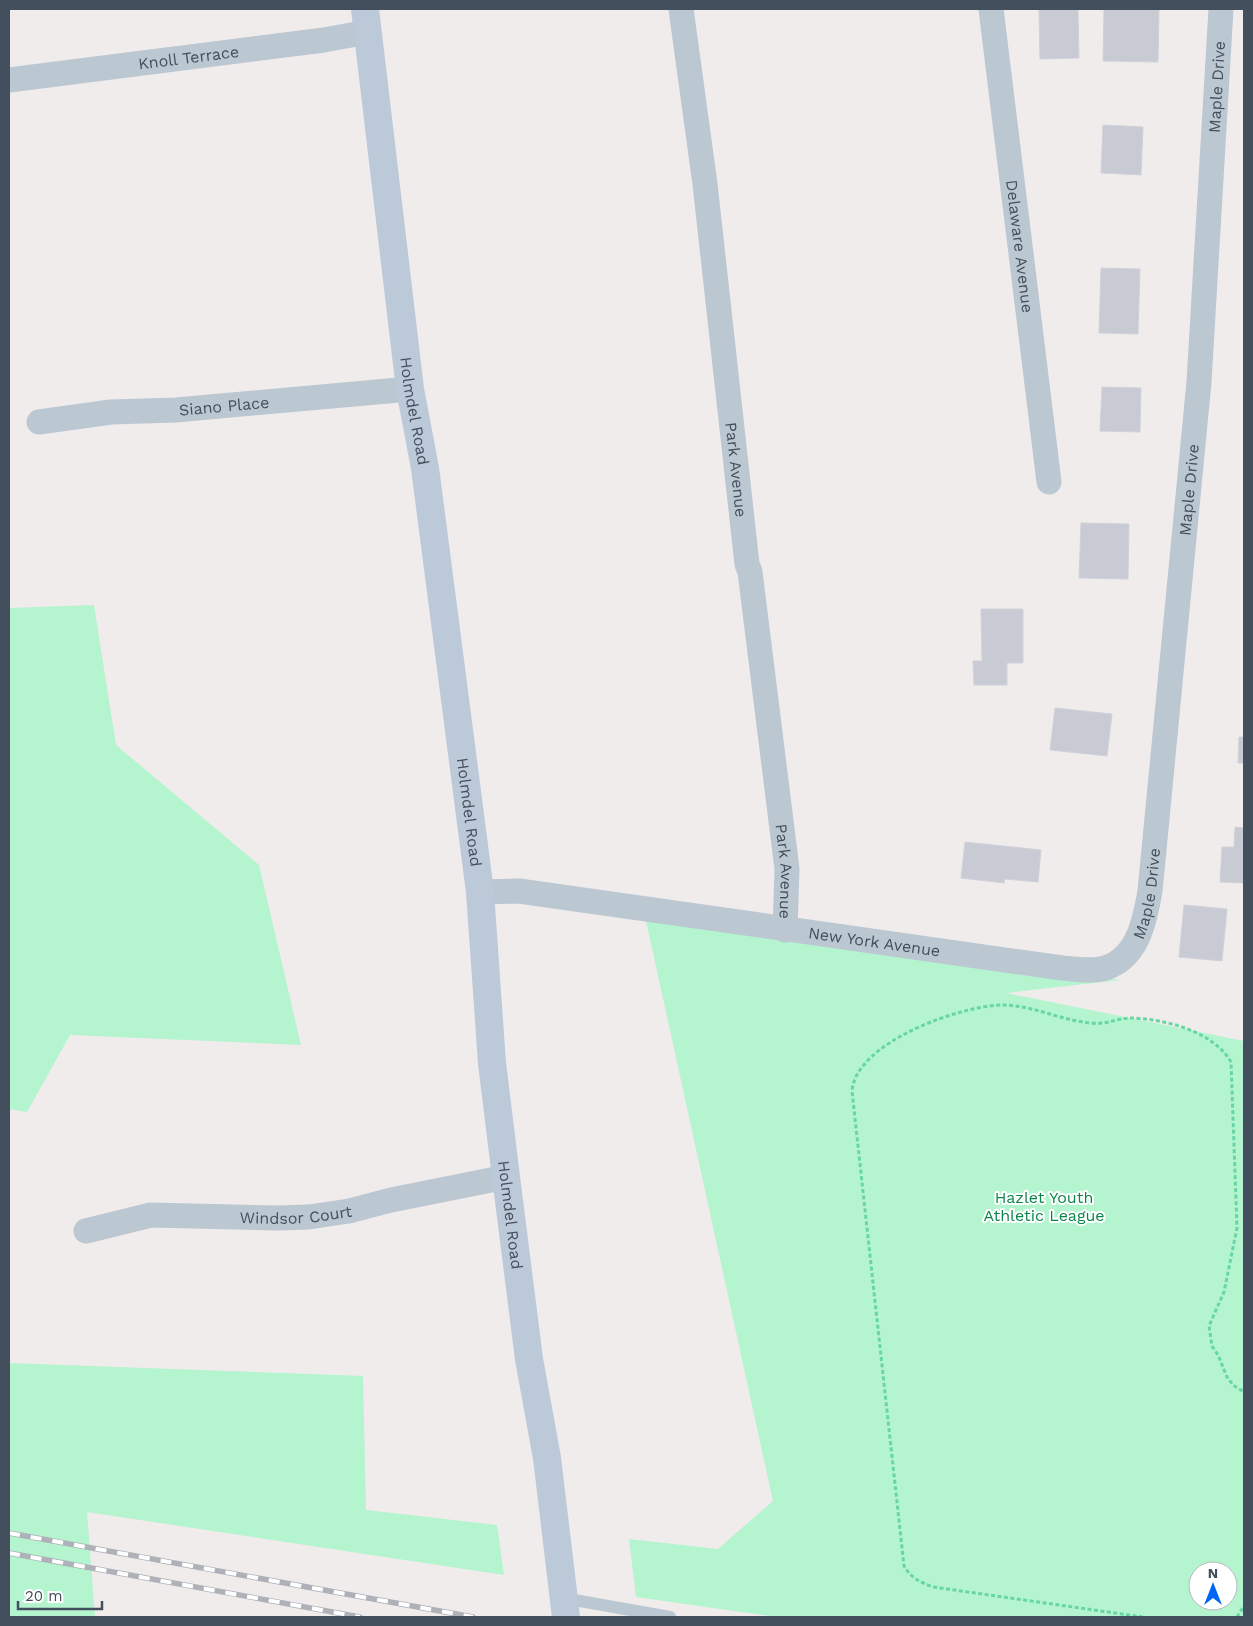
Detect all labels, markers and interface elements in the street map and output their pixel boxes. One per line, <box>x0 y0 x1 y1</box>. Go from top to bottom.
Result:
street label: Maple Drive <box>1205 40 1229 133</box>
street label: Knoll Terrace <box>137 42 240 74</box>
street label: Delaware Avenue <box>1002 179 1037 314</box>
street label: Holmdel Road <box>396 356 433 467</box>
street label: Siano Place <box>178 393 270 420</box>
street label: Park Avenue <box>721 421 751 518</box>
street label: Maple Drive <box>1175 443 1203 537</box>
street label: Holmdel Road <box>453 757 486 868</box>
street label: Park Avenue <box>771 823 796 919</box>
street label: Maple Drive <box>1129 847 1164 942</box>
street label: New York Avenue <box>807 923 941 961</box>
street label: Holmdel Road <box>494 1159 527 1270</box>
park label: Hazlet Youth Athletic League <box>983 1188 1105 1225</box>
street label: Windsor Court <box>240 1202 354 1228</box>
north arrow <box>1188 1561 1238 1611</box>
text: N <box>1208 1565 1218 1581</box>
scale bar <box>18 1578 101 1610</box>
text: 20 m <box>25 1587 63 1605</box>

